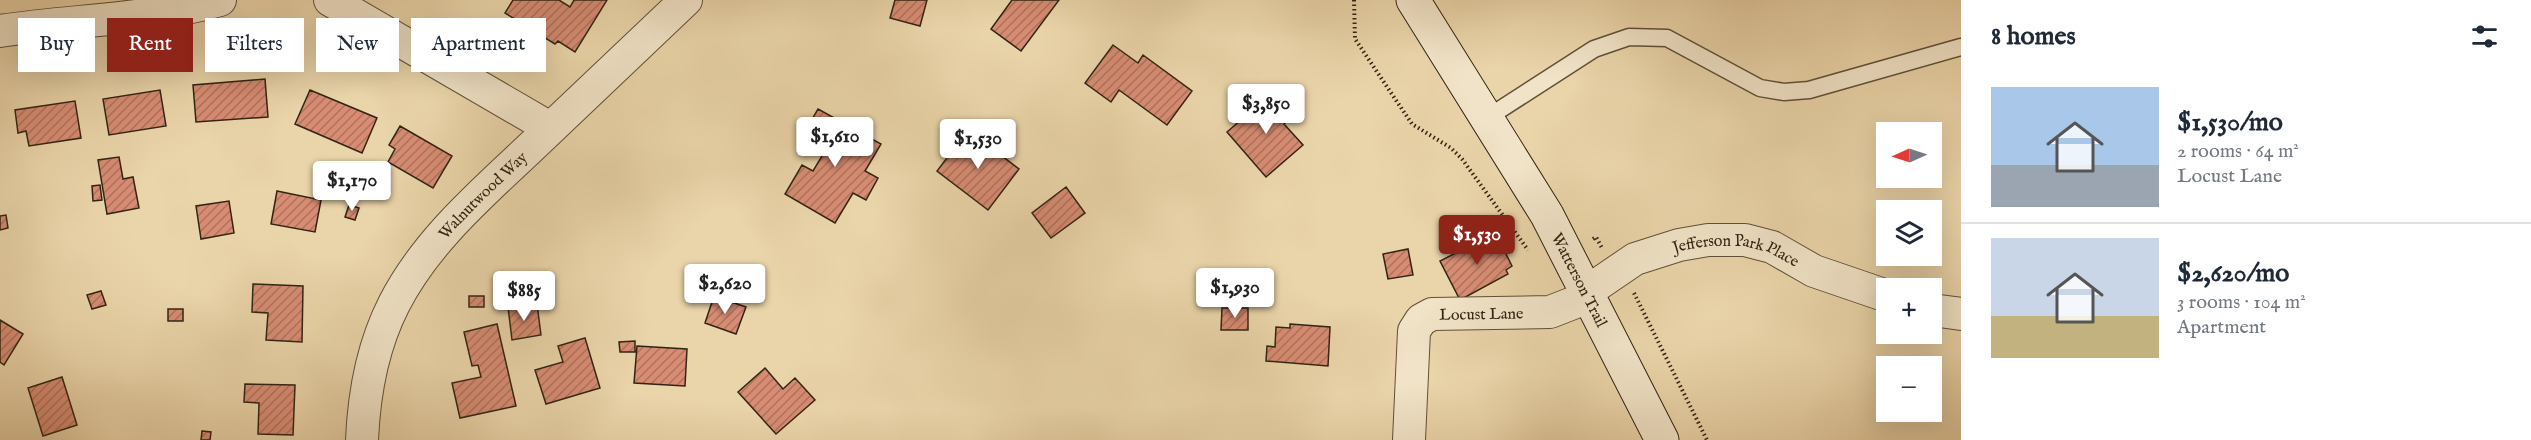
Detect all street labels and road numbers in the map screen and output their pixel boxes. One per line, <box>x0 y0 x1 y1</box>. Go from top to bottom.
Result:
street label: Walnutwood Way <box>435 148 532 244</box>
street label: Watterson Trail <box>1546 230 1611 332</box>
street label: Jefferson Park Place <box>1668 232 1802 272</box>
street label: Locust Lane <box>1439 304 1524 326</box>

